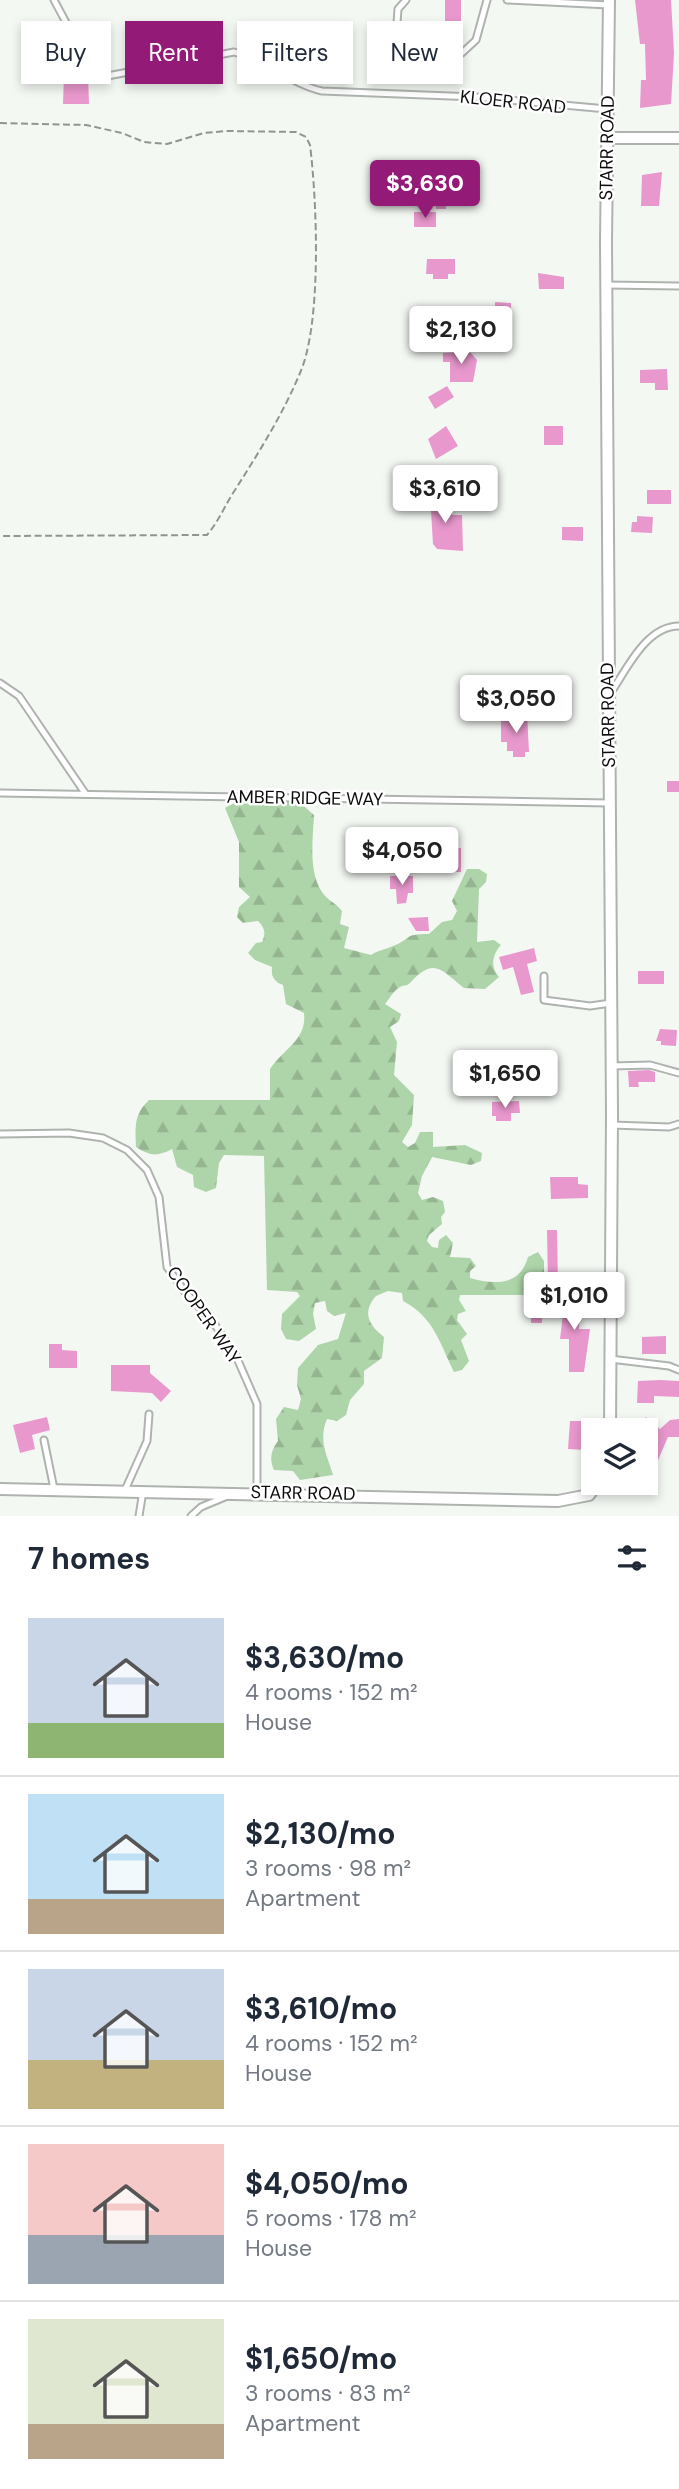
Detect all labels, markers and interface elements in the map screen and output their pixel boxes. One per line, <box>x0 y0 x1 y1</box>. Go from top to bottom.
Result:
chip: Buy <box>21 21 111 84</box>
chip: Rent <box>125 21 223 84</box>
chip: Filters <box>237 21 353 84</box>
chip: New <box>367 21 463 84</box>
street label: KLOER ROAD <box>459 85 567 119</box>
street label: STARR ROAD <box>594 95 620 201</box>
pin: $3,630 <box>368 160 482 220</box>
text: $3,630 <box>386 168 464 198</box>
pin: $2,130 <box>404 306 518 366</box>
text: $2,130 <box>425 314 497 344</box>
pin: $3,610 <box>388 466 502 525</box>
text: $3,610 <box>409 473 481 503</box>
street label: STARR ROAD <box>595 662 621 768</box>
pin: $3,050 <box>459 676 573 735</box>
text: $3,050 <box>476 683 556 713</box>
street label: AMBER RIDGE WAY <box>226 785 384 811</box>
pin: $4,050 <box>345 828 459 887</box>
text: $4,050 <box>361 835 443 865</box>
pin: $1,650 <box>448 1050 562 1110</box>
text: $1,650 <box>469 1058 541 1088</box>
street label: COOPER WAY <box>161 1261 247 1369</box>
pin: $1,010 <box>517 1272 631 1332</box>
text: $1,010 <box>540 1280 608 1310</box>
map controls <box>581 1418 658 1495</box>
button: layers <box>581 1418 658 1495</box>
street label: STARR ROAD <box>250 1480 356 1506</box>
text: 7 homes <box>28 1539 150 1578</box>
icon: filters <box>613 1539 651 1577</box>
text: $3,630/mo <box>245 1638 404 1677</box>
icon: home <box>84 1646 168 1730</box>
text: 4 rooms · 152 m² <box>245 1677 418 1707</box>
text: House <box>245 1707 312 1737</box>
text: $2,130/mo <box>245 1814 396 1853</box>
icon: home <box>84 1822 168 1906</box>
text: 3 rooms · 98 m² <box>245 1853 411 1883</box>
text: Apartment <box>245 1883 360 1913</box>
text: $3,610/mo <box>245 1989 397 2028</box>
icon: home <box>84 1997 168 2081</box>
text: 4 rooms · 152 m² <box>245 2028 418 2058</box>
text: House <box>245 2058 312 2088</box>
text: $4,050/mo <box>245 2164 408 2203</box>
icon: home <box>84 2172 168 2256</box>
text: 5 rooms · 178 m² <box>245 2203 417 2233</box>
text: House <box>245 2233 312 2263</box>
text: $1,650/mo <box>245 2339 397 2378</box>
icon: home <box>84 2347 168 2431</box>
text: 3 rooms · 83 m² <box>245 2378 411 2408</box>
text: Apartment <box>245 2408 360 2438</box>

